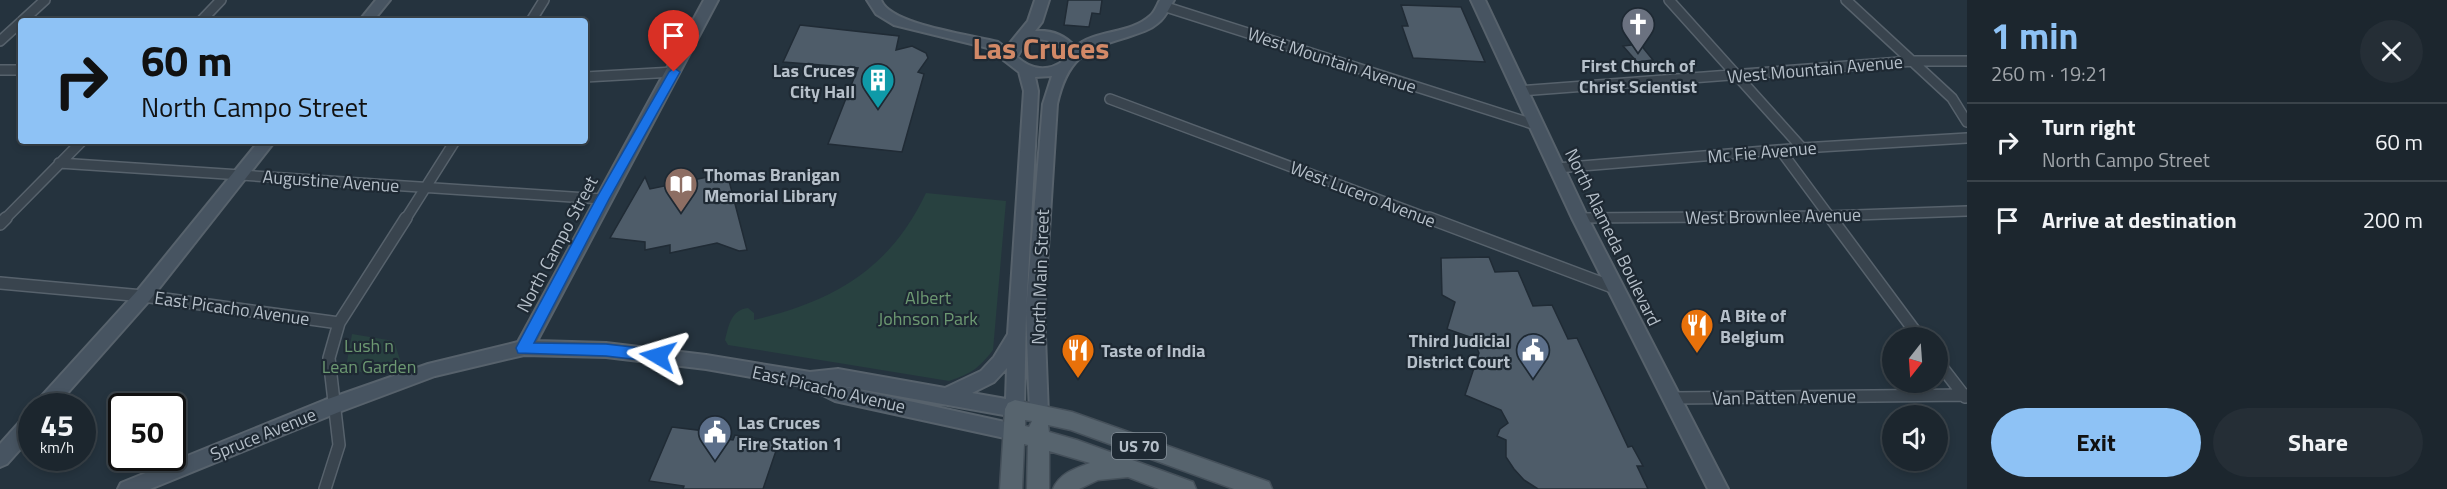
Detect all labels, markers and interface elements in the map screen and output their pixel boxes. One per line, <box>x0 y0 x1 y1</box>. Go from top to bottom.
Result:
church icon: First Church of Christ Scientist <box>1620 6 1656 53</box>
text: 1 min <box>1991 8 2078 63</box>
pin <box>648 10 699 72</box>
icon: arrive <box>657 19 690 52</box>
street label: West Mountain Avenue <box>1244 20 1420 100</box>
button: close <box>2360 20 2423 83</box>
district label: Las Cruces <box>972 25 1110 71</box>
text: 60 m <box>141 28 233 92</box>
icon: right <box>42 42 120 120</box>
street label: West Mountain Avenue <box>1726 48 1904 90</box>
place label: First Church of Christ Scientist <box>1579 52 1697 100</box>
place label: Las Cruces City Hall <box>773 57 855 105</box>
text: 260 m · 19:21 <box>1991 58 2108 89</box>
building icon: Las Cruces City Hall <box>860 62 896 109</box>
text: North Campo Street <box>141 86 367 127</box>
text: Turn right <box>2042 110 2136 144</box>
text: 60 m <box>2375 125 2423 159</box>
icon: right <box>1991 126 2024 159</box>
street label: Mc Fie Avenue <box>1706 134 1818 170</box>
street label: North Alameda Boulevard <box>1558 144 1668 330</box>
text: North Campo Street <box>2042 144 2210 175</box>
street label: West Lucero Avenue <box>1286 154 1440 234</box>
place label: Thomas Branigan Memorial Library <box>704 161 840 209</box>
street label: Augustine Avenue <box>262 163 400 199</box>
library icon: Thomas Branigan Memorial Library <box>663 166 699 213</box>
street label: North Campo Street <box>510 170 605 317</box>
street label: West Brownlee Avenue <box>1685 201 1861 231</box>
text: Arrive at destination <box>2042 203 2237 237</box>
text: 200 m <box>2363 203 2423 237</box>
icon: arrive <box>1991 204 2024 237</box>
street label: North Main Street <box>1024 208 1056 345</box>
street label: East Picacho Avenue <box>153 284 311 332</box>
park label: Albert Johnson Park <box>878 284 978 332</box>
place label: A Bite of Belgium <box>1720 302 1787 350</box>
restaurant icon: A Bite of Belgium <box>1679 307 1715 354</box>
position arrow <box>626 324 690 388</box>
place label: Third Judicial District Court <box>1407 327 1510 375</box>
north arrow <box>1882 327 1948 393</box>
map controls <box>1882 327 1948 471</box>
park label: Lush n Lean Garden <box>322 332 416 380</box>
restaurant icon: Taste of India <box>1060 332 1096 379</box>
public building icon: Third Judicial District Court <box>1515 332 1551 379</box>
place label: Taste of India <box>1101 337 1205 364</box>
street label: East Picacho Avenue <box>750 358 908 420</box>
street label: Van Patten Avenue <box>1712 382 1856 412</box>
speed limit sign: 50 <box>108 393 186 471</box>
street label: Spruce Avenue <box>206 400 320 468</box>
text: 45 <box>40 402 74 448</box>
button: sound <box>1882 405 1948 471</box>
button: Exit <box>1991 408 2201 477</box>
button: Share <box>2213 408 2423 477</box>
place label: Las Cruces Fire Station 1 <box>738 409 842 457</box>
public building icon: Las Cruces Fire Station 1 <box>697 414 733 461</box>
road number: US 70 <box>1112 433 1166 459</box>
text: km/h <box>40 436 74 459</box>

